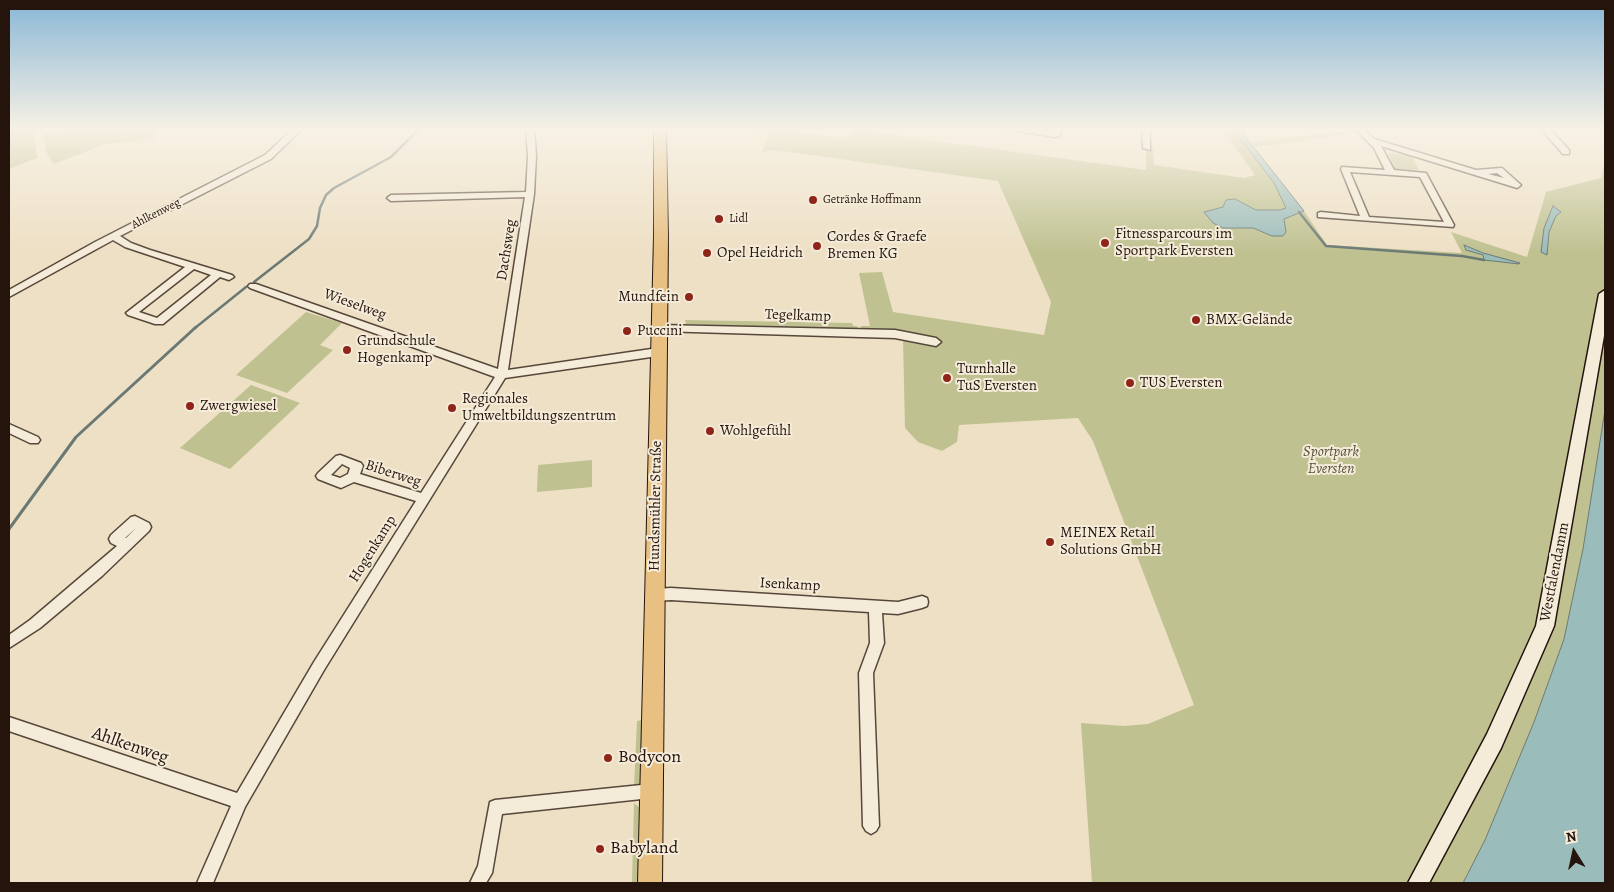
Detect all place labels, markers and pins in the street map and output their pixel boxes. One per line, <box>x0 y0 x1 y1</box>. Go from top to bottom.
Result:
place label: Getränke Hoffmann <box>823 193 921 207</box>
marker: Getränke Hoffmann <box>807 194 819 206</box>
place label: Lidl <box>729 212 748 226</box>
marker: Lidl <box>713 213 725 225</box>
place label: Fitnessparcours im Sportpark Eversten <box>1115 225 1233 260</box>
place label: Cordes & Graefe Bremen KG <box>827 228 927 263</box>
marker: Fitnessparcours im Sportpark Eversten <box>1099 237 1111 249</box>
marker: Cordes & Graefe Bremen KG <box>811 240 823 252</box>
place label: Opel Heidrich <box>717 244 803 262</box>
marker: Opel Heidrich <box>701 247 713 259</box>
place label: Mundfein <box>618 288 679 306</box>
marker: Mundfein <box>683 291 695 303</box>
place label: BMX-Gelände <box>1206 311 1292 329</box>
marker: BMX-Gelände <box>1190 314 1202 326</box>
place label: Puccini <box>637 322 683 340</box>
marker: Puccini <box>621 325 633 337</box>
place label: Grundschule Hogenkamp <box>357 332 436 367</box>
marker: Grundschule Hogenkamp <box>341 344 353 356</box>
place label: Turnhalle TuS Eversten <box>957 360 1037 395</box>
marker: Turnhalle TuS Eversten <box>941 372 953 384</box>
place label: TUS Eversten <box>1140 374 1223 392</box>
marker: TUS Eversten <box>1124 377 1136 389</box>
place label: Regionales Umweltbildungszentrum <box>462 390 616 425</box>
place label: Zwergwiesel <box>200 397 276 415</box>
marker: Zwergwiesel <box>184 400 196 412</box>
marker: Regionales Umweltbildungszentrum <box>446 402 458 414</box>
place label: Wohlgefühl <box>720 422 791 440</box>
marker: Wohlgefühl <box>704 425 716 437</box>
place label: MEINEX Retail Solutions GmbH <box>1060 524 1162 559</box>
marker: MEINEX Retail Solutions GmbH <box>1044 536 1056 548</box>
place label: Bodycon <box>618 747 681 769</box>
marker: Bodycon <box>602 752 614 764</box>
place label: Babyland <box>610 838 678 860</box>
marker: Babyland <box>594 843 606 855</box>

